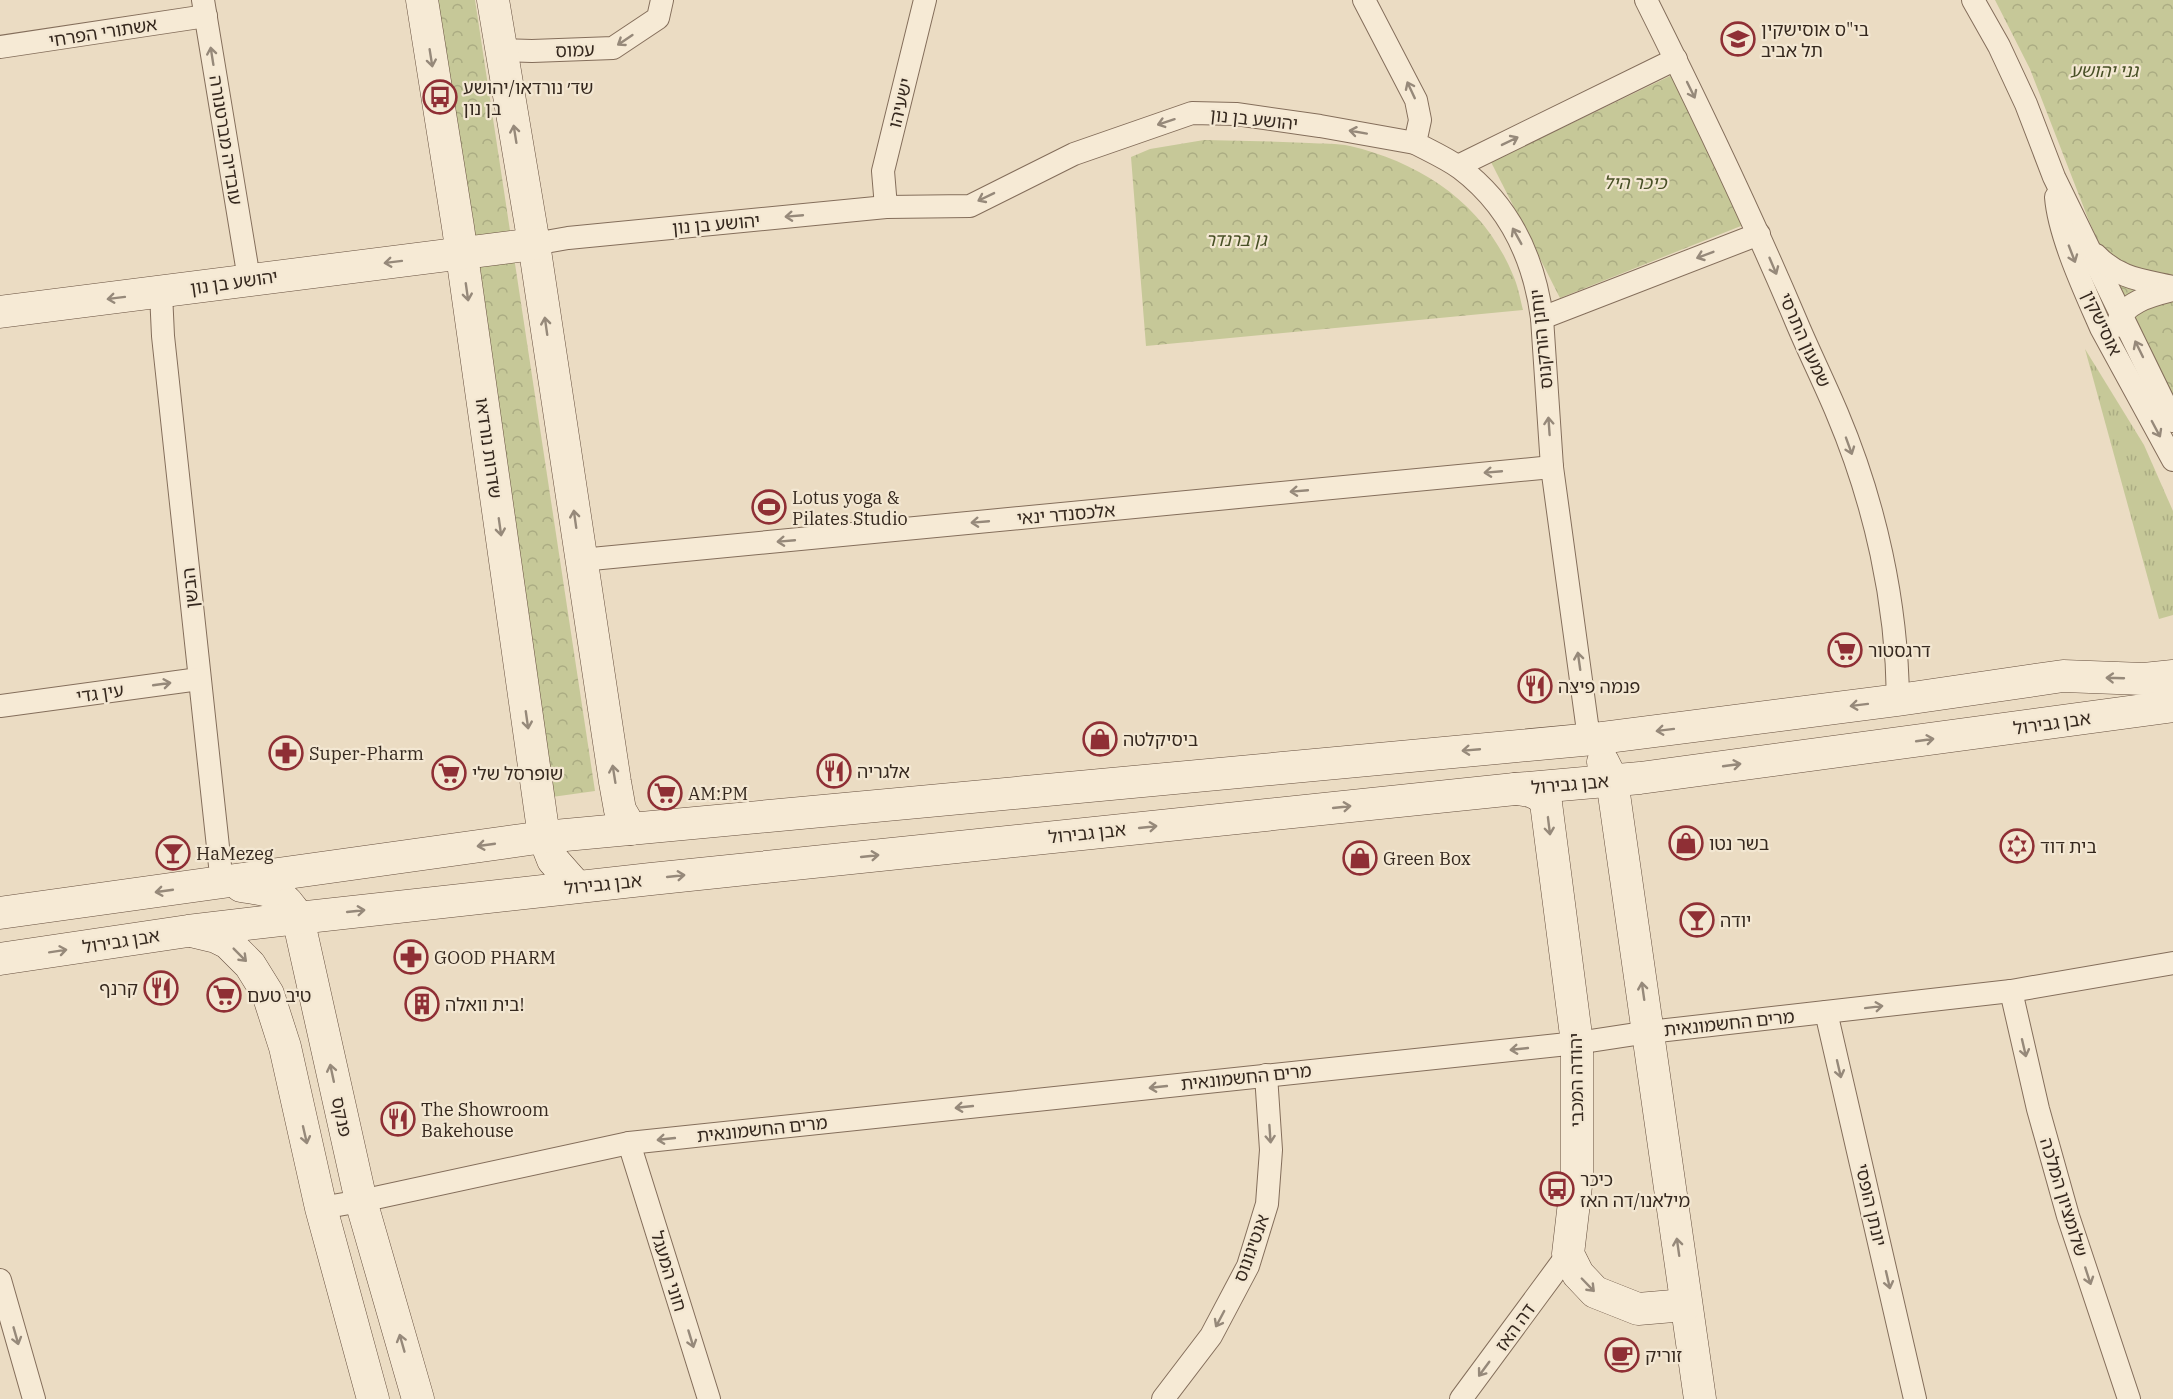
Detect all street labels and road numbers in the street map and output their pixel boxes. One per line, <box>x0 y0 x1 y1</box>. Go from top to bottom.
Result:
street label: אשתורי הפרחי <box>47 12 159 52</box>
street label: עמוס <box>555 38 595 62</box>
street label: עובדיה מברטנורה <box>204 73 248 207</box>
street label: ישעיהו <box>883 76 917 130</box>
street label: יהושע בן נון <box>1209 103 1299 135</box>
street label: יהושע בן נון <box>671 209 761 239</box>
street label: יהושע בן נון <box>189 264 279 300</box>
street label: אוסישקין <box>2077 287 2127 359</box>
street label: יוחנן הורקנוס <box>1524 288 1558 390</box>
street label: שמעון התרסי <box>1774 289 1836 391</box>
street label: שדרות נורדאו <box>471 396 507 500</box>
street label: אלכסנדר ינאי <box>1016 498 1116 530</box>
street label: הבשן <box>176 567 204 609</box>
street label: עין גדי <box>75 678 125 708</box>
street label: אבן גבירול <box>2012 706 2092 740</box>
street label: אבן גבירול <box>1530 769 1610 799</box>
street label: אבן גבירול <box>1047 817 1127 849</box>
street label: אבן גבירול <box>563 868 643 900</box>
street label: אבן גבירול <box>81 924 161 958</box>
street label: מרים החשמונאית <box>1663 1005 1796 1041</box>
street label: יהודה המכבי <box>1564 1033 1588 1127</box>
street label: מרים החשמונאית <box>1180 1059 1313 1095</box>
street label: פנקס <box>327 1095 357 1139</box>
street label: מרים החשמונאית <box>696 1111 829 1147</box>
street label: שלומציון המלכה <box>2035 1135 2093 1259</box>
street label: יונתן הופסי <box>1850 1162 1892 1248</box>
street label: אנטיגונוס <box>1228 1211 1274 1285</box>
street label: חוני המעגל <box>646 1228 692 1314</box>
street label: דה האז <box>1490 1298 1540 1355</box>

